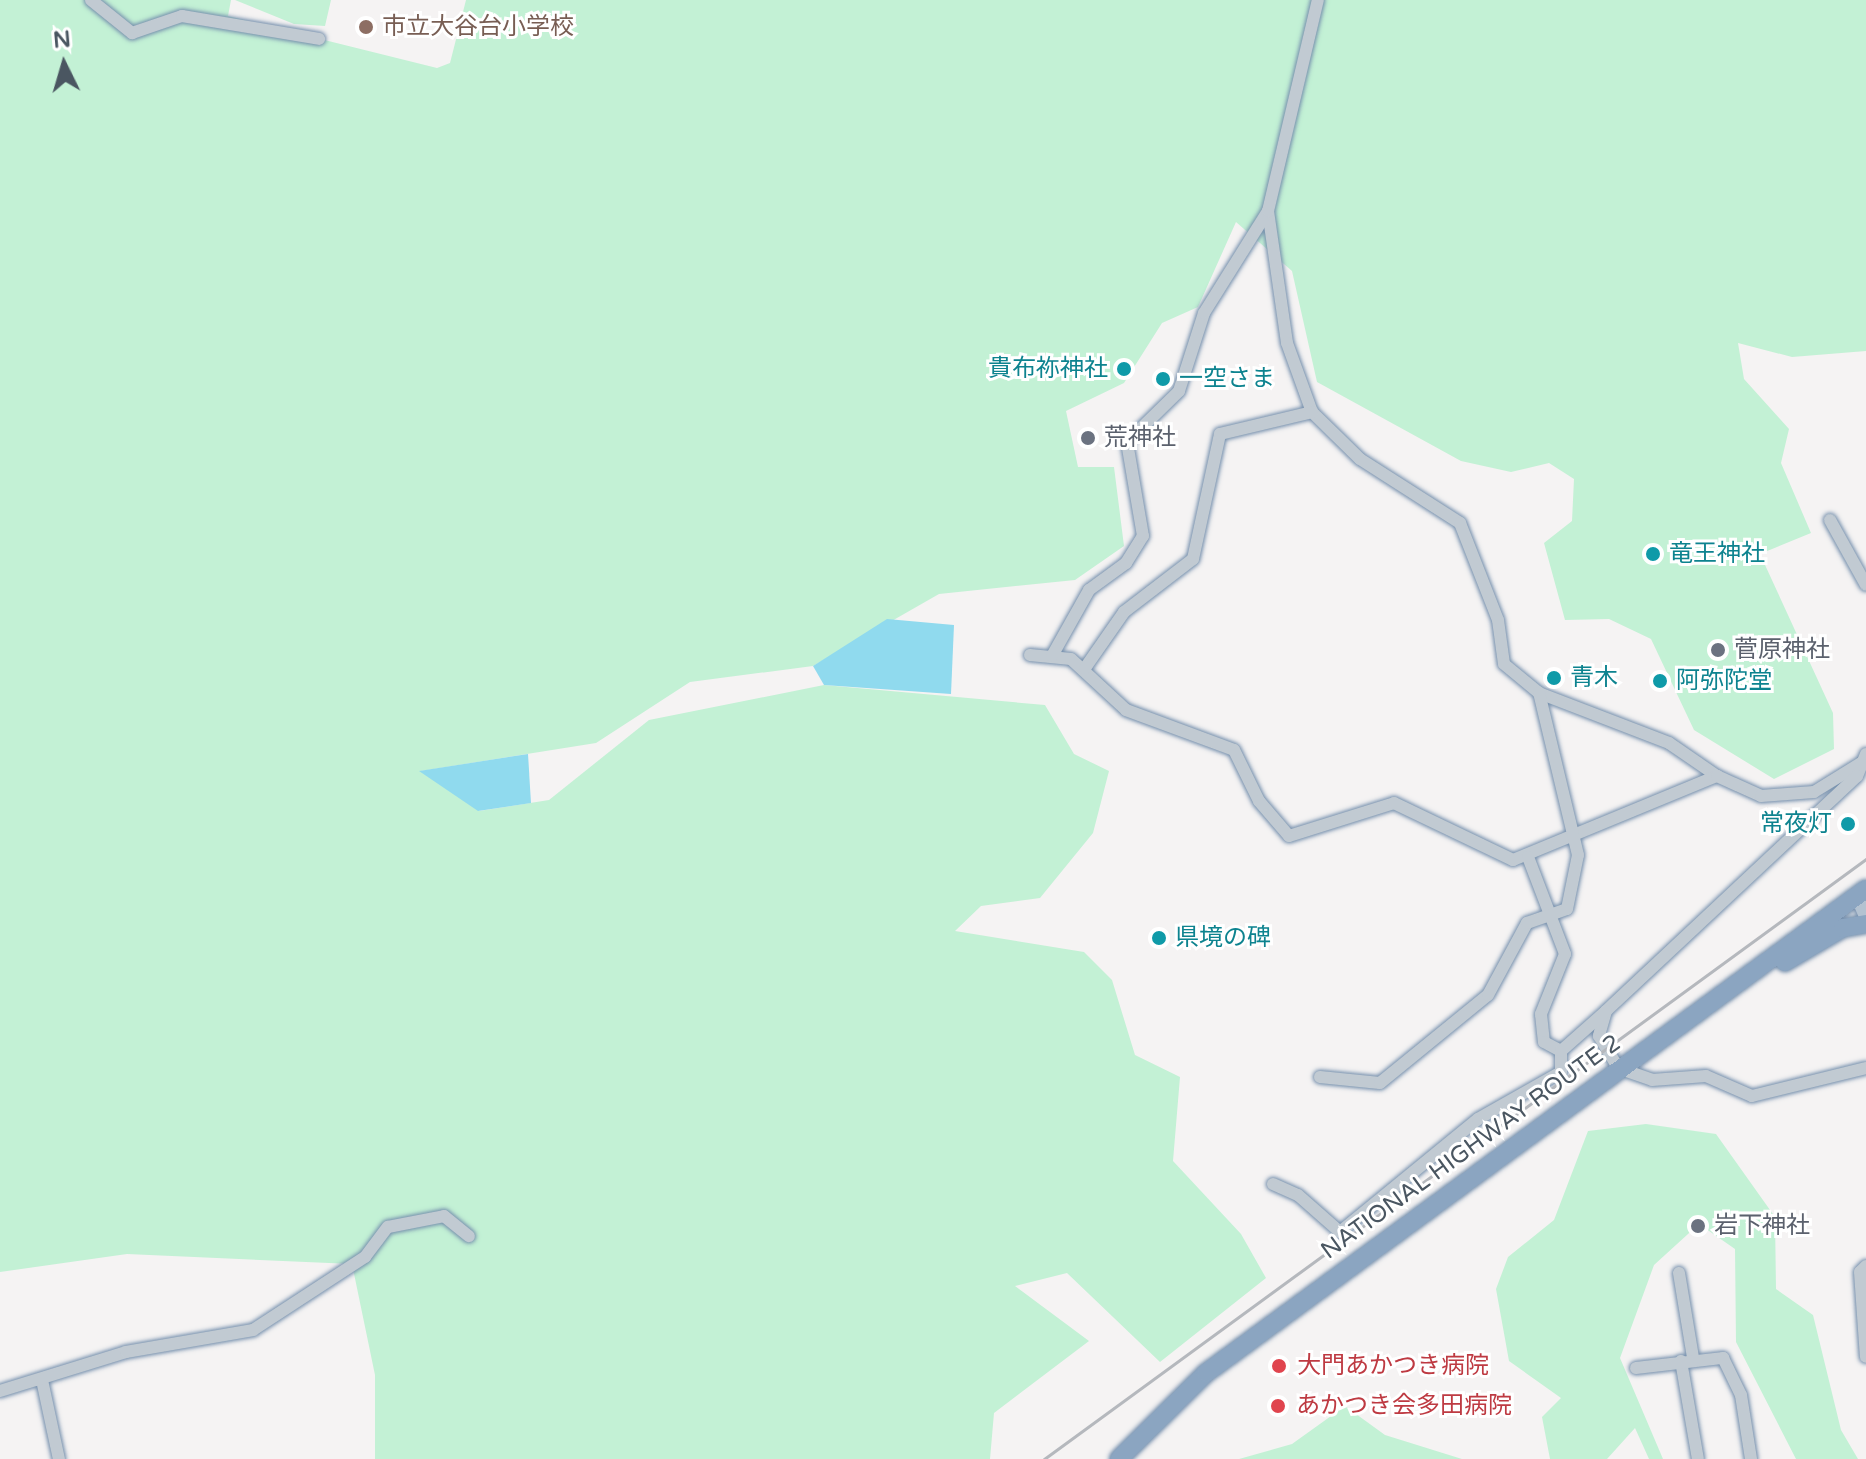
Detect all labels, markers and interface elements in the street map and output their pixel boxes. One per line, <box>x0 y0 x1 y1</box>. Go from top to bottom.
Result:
place label: 市立大谷台小学校 <box>382 13 574 41</box>
marker: 市立大谷台小学校 <box>357 18 375 36</box>
north arrow <box>24 24 104 104</box>
text: N <box>52 26 72 54</box>
place label: 貴布祢神社 <box>988 355 1108 383</box>
marker: 貴布祢神社 <box>1115 360 1133 378</box>
place label: 一空さま <box>1179 365 1275 393</box>
marker: 一空さま <box>1154 370 1172 388</box>
place label: 荒神社 <box>1104 424 1176 452</box>
marker: 荒神社 <box>1079 429 1097 447</box>
place label: 竜王神社 <box>1669 540 1765 568</box>
marker: 竜王神社 <box>1644 545 1662 563</box>
place label: 菅原神社 <box>1734 636 1830 664</box>
marker: 菅原神社 <box>1709 641 1727 659</box>
place label: 青木 <box>1570 664 1618 692</box>
place label: 阿弥陀堂 <box>1676 667 1772 695</box>
marker: 青木 <box>1545 669 1563 687</box>
marker: 阿弥陀堂 <box>1651 672 1669 690</box>
place label: 常夜灯 <box>1760 810 1832 838</box>
marker: 常夜灯 <box>1839 815 1857 833</box>
place label: 県境の碑 <box>1175 924 1271 952</box>
marker: 県境の碑 <box>1150 929 1168 947</box>
street label: NATIONAL HIGHWAY ROUTE 2 <box>1316 1029 1626 1265</box>
place label: 岩下神社 <box>1714 1212 1810 1240</box>
marker: 岩下神社 <box>1689 1217 1707 1235</box>
place label: 大門あかつき病院 <box>1297 1352 1489 1380</box>
marker: 大門あかつき病院 <box>1268 1355 1290 1377</box>
place label: あかつき会多田病院 <box>1296 1392 1512 1420</box>
marker: あかつき会多田病院 <box>1267 1395 1289 1417</box>

